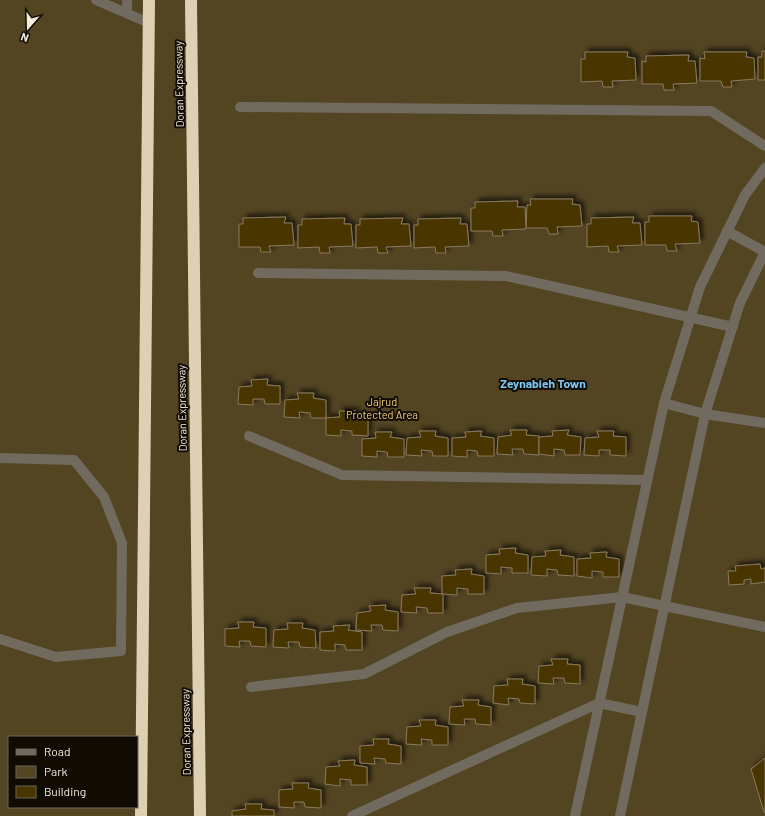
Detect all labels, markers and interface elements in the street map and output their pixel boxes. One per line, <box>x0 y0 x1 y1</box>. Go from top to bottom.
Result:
north arrow <box>8 8 48 48</box>
text: N <box>19 31 30 45</box>
street label: Doran Expressway <box>171 41 186 127</box>
street label: Doran Expressway <box>174 365 189 451</box>
district label: Zeynabieh Town <box>500 376 586 390</box>
park label: Jajrud Protected Area <box>346 395 418 421</box>
street label: Doran Expressway <box>178 689 193 775</box>
legend <box>8 736 138 808</box>
text: Road <box>44 744 71 758</box>
text: Park <box>44 764 68 778</box>
text: Building <box>44 784 86 798</box>

